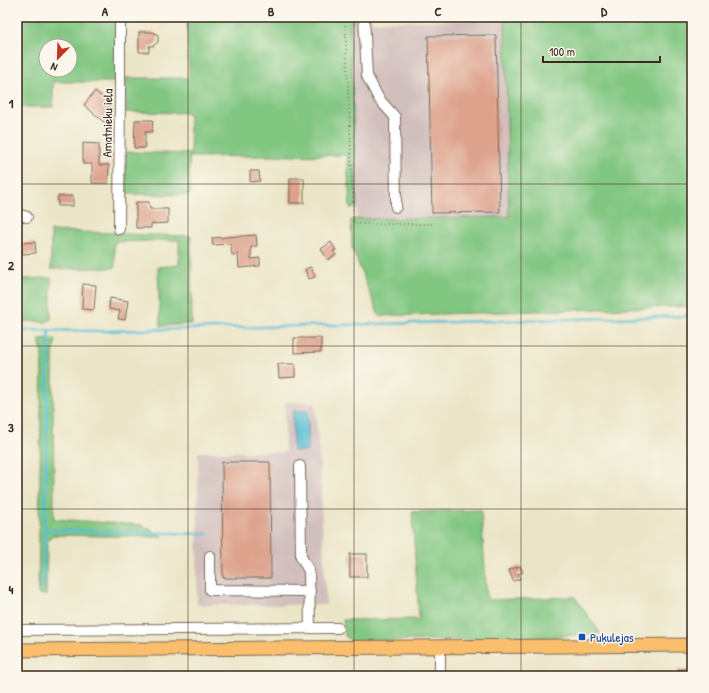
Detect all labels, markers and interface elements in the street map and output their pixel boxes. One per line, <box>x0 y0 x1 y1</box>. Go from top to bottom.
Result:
text: A <box>102 2 109 20</box>
text: B <box>268 2 275 20</box>
text: C <box>434 2 442 20</box>
text: D <box>601 2 608 20</box>
north arrow <box>38 38 78 78</box>
scale bar <box>543 38 660 64</box>
text: 100 m <box>549 43 575 60</box>
text: N <box>49 60 60 75</box>
street label: Amatnieku iela <box>97 88 117 158</box>
text: 1 <box>9 94 14 112</box>
text: 2 <box>8 256 15 274</box>
text: 3 <box>8 418 14 436</box>
text: 4 <box>9 580 14 598</box>
place label: Puķulejas <box>590 628 634 646</box>
marker: Puķulejas <box>577 632 587 642</box>

